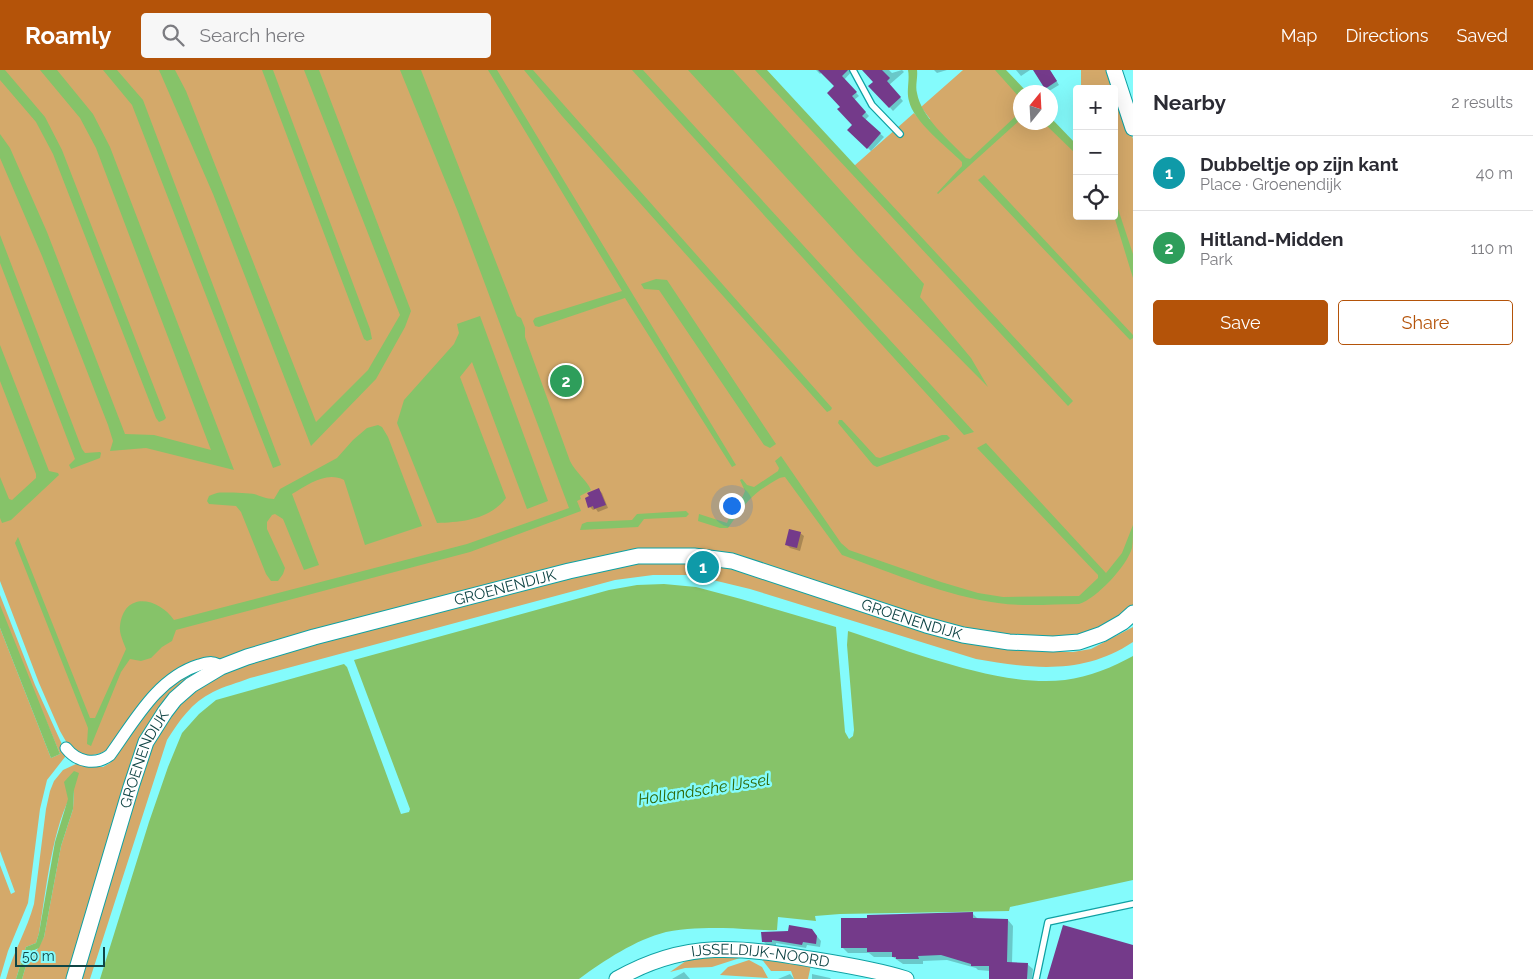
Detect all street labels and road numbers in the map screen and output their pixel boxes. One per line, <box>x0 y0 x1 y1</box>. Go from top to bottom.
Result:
street label: GROENENDIJK <box>452 566 558 609</box>
street label: GROENENDIJK <box>859 595 964 643</box>
street label: GROENENDIJK <box>116 707 173 810</box>
street label: IJSSELDIJK-NOORD <box>690 940 831 971</box>

